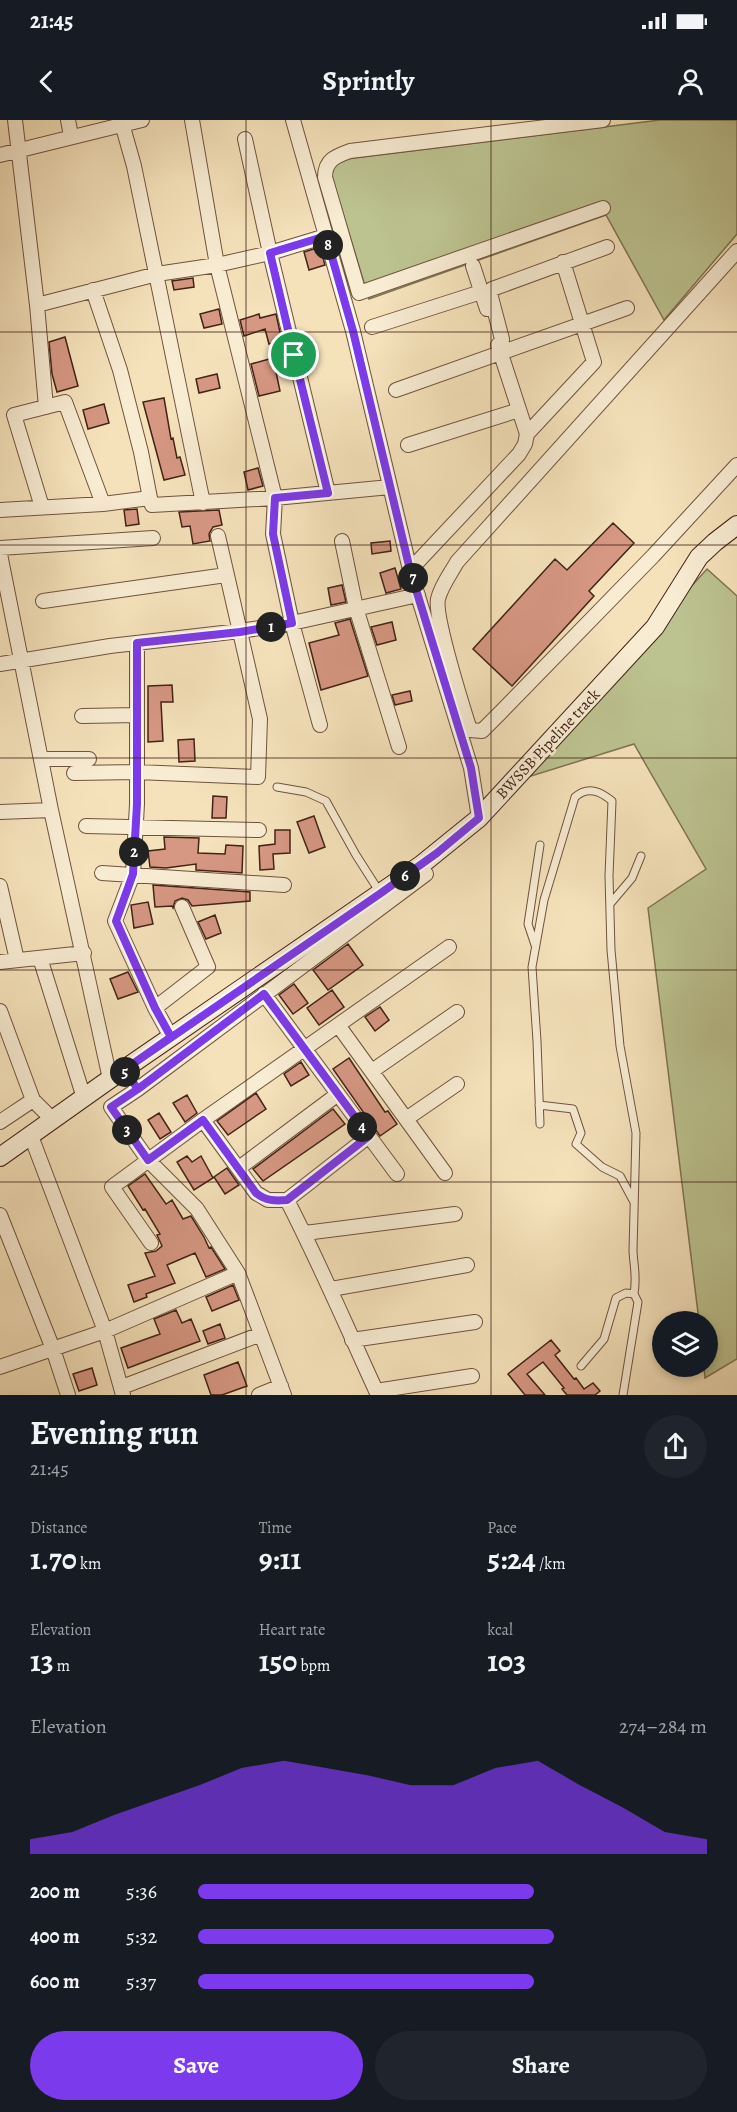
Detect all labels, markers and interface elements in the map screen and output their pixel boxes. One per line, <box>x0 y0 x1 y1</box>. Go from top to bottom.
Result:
text: 21:45 <box>30 6 73 36</box>
text: Sprintly <box>323 63 414 99</box>
icon: back <box>30 65 63 98</box>
icon: person <box>674 65 707 98</box>
pin: 8 <box>313 230 343 260</box>
text: 8 <box>324 234 332 256</box>
pin <box>268 329 319 380</box>
icon: arrive <box>277 338 310 371</box>
pin: 7 <box>398 563 428 593</box>
text: 7 <box>410 567 416 589</box>
pin: 1 <box>256 612 286 642</box>
text: 1 <box>268 616 274 638</box>
street label: BWSSB Pipeline track <box>491 684 605 804</box>
pin: 2 <box>119 837 149 867</box>
text: 2 <box>130 841 138 863</box>
pin: 6 <box>390 861 420 891</box>
text: 6 <box>401 865 409 887</box>
pin: 5 <box>110 1057 140 1087</box>
text: 5 <box>122 1061 128 1083</box>
pin: 4 <box>347 1112 377 1142</box>
pin: 3 <box>112 1115 142 1145</box>
text: 4 <box>358 1116 366 1138</box>
text: 3 <box>124 1119 130 1141</box>
map controls <box>652 1311 718 1377</box>
button: layers <box>652 1311 718 1377</box>
text: Evening run <box>30 1410 199 1455</box>
button: share <box>644 1415 707 1478</box>
text: 21:45 <box>30 1455 69 1482</box>
text: Distance <box>30 1517 87 1539</box>
text: Time <box>259 1517 292 1539</box>
text: Pace <box>487 1517 517 1539</box>
text: 1.70 <box>30 1539 77 1579</box>
text: 9:11 <box>259 1539 301 1579</box>
text: 5:24 <box>487 1539 536 1579</box>
text: km <box>77 1553 101 1575</box>
text: /km <box>536 1553 566 1575</box>
text: Elevation <box>30 1619 91 1641</box>
text: Heart rate <box>259 1619 325 1641</box>
text: kcal <box>487 1619 513 1641</box>
text: 13 <box>30 1641 54 1681</box>
text: 150 <box>259 1641 297 1681</box>
text: 103 <box>487 1641 526 1681</box>
text: m <box>54 1655 70 1677</box>
text: bpm <box>297 1655 330 1677</box>
text: Elevation <box>30 1713 107 1740</box>
text: 274–284 m <box>619 1713 707 1740</box>
text: 200 m <box>30 1878 80 1905</box>
text: 5:36 <box>126 1878 157 1905</box>
text: 400 m <box>30 1923 80 1950</box>
text: 5:32 <box>126 1923 157 1950</box>
text: 600 m <box>30 1968 80 1995</box>
text: 5:37 <box>126 1968 156 1995</box>
button: Save <box>30 2031 363 2100</box>
button: Share <box>375 2031 707 2100</box>

